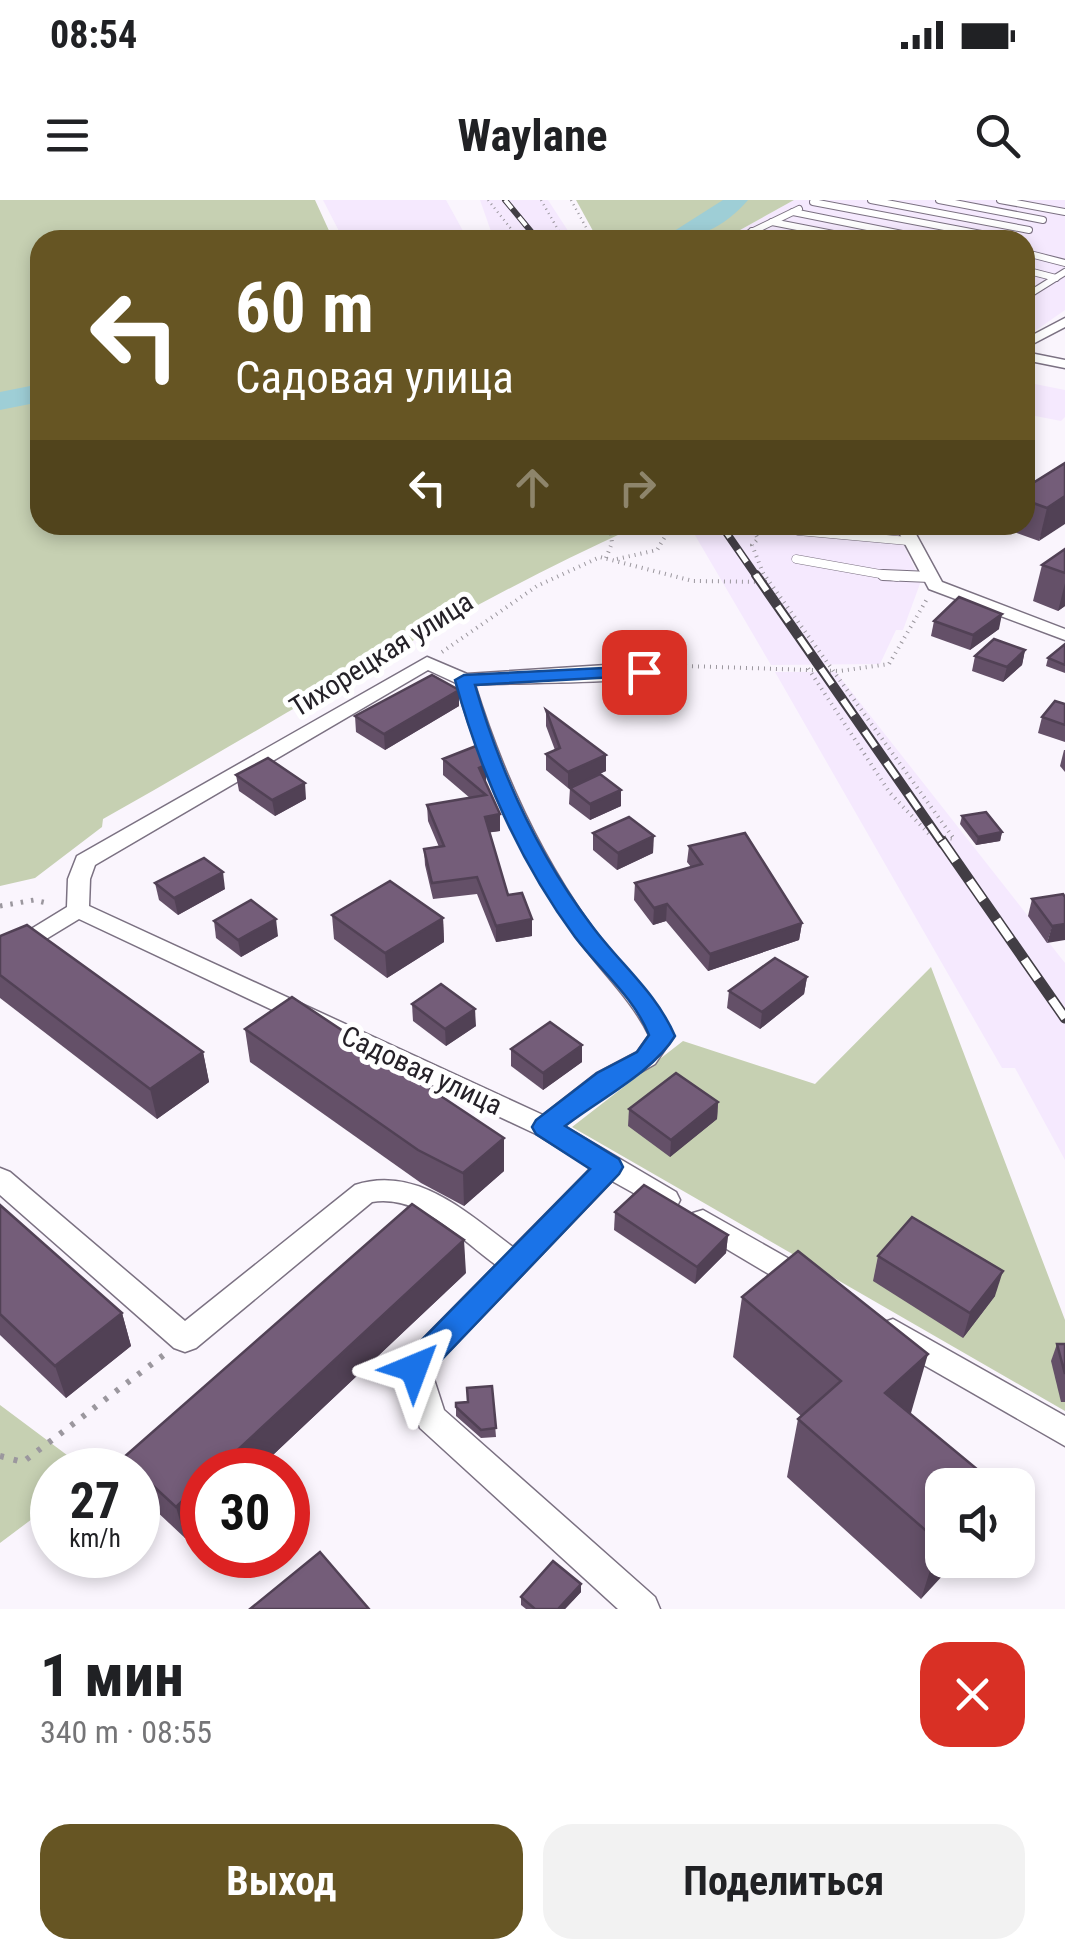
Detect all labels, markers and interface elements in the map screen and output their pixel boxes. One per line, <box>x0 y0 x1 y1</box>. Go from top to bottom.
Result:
text: 08:54 <box>50 13 137 57</box>
icon: menu <box>40 108 95 163</box>
icon: search <box>970 108 1025 163</box>
text: Waylane <box>457 109 608 162</box>
text: 60 m <box>235 267 374 349</box>
icon: left <box>70 270 200 400</box>
text: Садовая улица <box>235 351 514 404</box>
icon: left <box>400 460 455 515</box>
icon: ahead <box>505 460 560 515</box>
icon: right <box>610 460 665 515</box>
street label: Тихорецкая улица <box>284 585 479 724</box>
pin <box>602 630 687 715</box>
icon: arrive <box>617 645 672 700</box>
street label: Садовая улица <box>336 1019 507 1122</box>
position arrow <box>362 1316 466 1420</box>
speed limit sign: 30 <box>180 1448 310 1578</box>
map controls <box>925 1468 1035 1578</box>
button: sound <box>925 1468 1035 1578</box>
text: 27 <box>70 1472 120 1530</box>
text: km/h <box>69 1524 121 1553</box>
text: 1 мин <box>40 1640 184 1711</box>
button: close <box>920 1642 1025 1747</box>
text: 340 m · 08:55 <box>40 1713 212 1751</box>
button: Выход <box>40 1824 523 1939</box>
button: Поделиться <box>543 1824 1025 1939</box>

